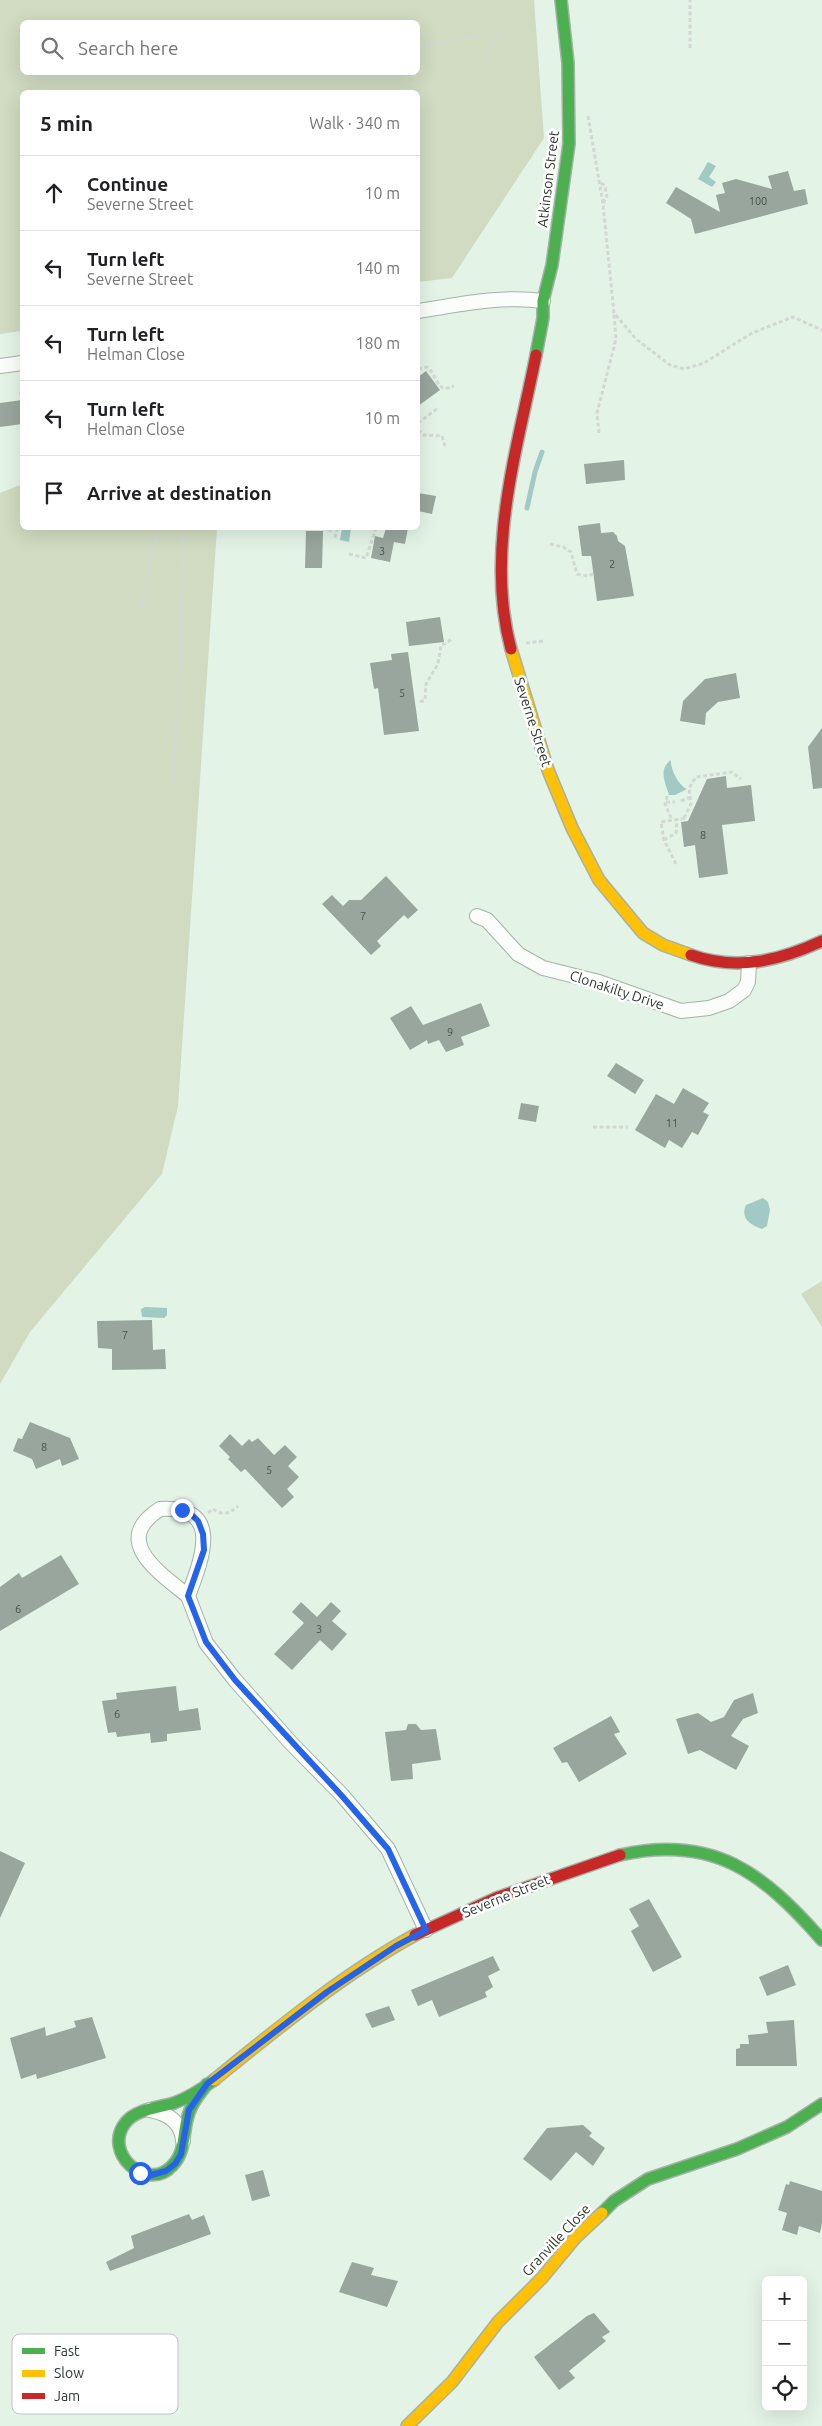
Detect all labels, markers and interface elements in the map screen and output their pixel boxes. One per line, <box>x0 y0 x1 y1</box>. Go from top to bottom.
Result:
search box <box>20 20 420 75</box>
icon: search <box>38 34 66 62</box>
text: Search here <box>78 37 178 59</box>
text: 5 min <box>40 111 93 135</box>
text: Walk · 340 m <box>309 114 400 132</box>
street label: Atkinson Street <box>534 129 562 228</box>
text: Continue <box>87 173 168 195</box>
icon: ahead <box>40 179 68 207</box>
text: 10 m <box>364 184 400 202</box>
text: Severne Street <box>87 195 193 213</box>
house number: 100 <box>749 195 767 207</box>
text: Turn left <box>87 248 165 270</box>
icon: left <box>40 254 68 282</box>
text: 140 m <box>355 259 400 277</box>
text: Severne Street <box>87 270 193 288</box>
text: Turn left <box>87 323 165 345</box>
icon: left <box>40 329 68 357</box>
text: 180 m <box>355 334 400 352</box>
text: Helman Close <box>87 345 185 363</box>
text: Turn left <box>87 398 165 420</box>
icon: left <box>40 404 68 432</box>
text: 10 m <box>364 409 400 427</box>
text: Helman Close <box>87 420 185 438</box>
icon: arrive <box>40 479 68 507</box>
text: Arrive at destination <box>87 482 272 504</box>
house number: 3 <box>379 545 385 557</box>
house number: 2 <box>609 558 615 570</box>
street label: Severne Street <box>511 675 555 769</box>
house number: 5 <box>399 687 405 699</box>
house number: 8 <box>700 829 706 841</box>
house number: 7 <box>360 910 366 922</box>
street label: Clonakilty Drive <box>568 967 666 1013</box>
house number: 9 <box>447 1026 453 1038</box>
house number: 11 <box>666 1117 678 1129</box>
house number: 7 <box>122 1329 128 1341</box>
house number: 8 <box>41 1441 47 1453</box>
house number: 5 <box>266 1464 272 1476</box>
route end <box>171 1499 194 1522</box>
house number: 6 <box>15 1603 21 1615</box>
house number: 3 <box>316 1623 322 1635</box>
house number: 6 <box>114 1708 120 1720</box>
street label: Severne Street <box>460 1871 553 1921</box>
route start <box>129 2162 152 2185</box>
street label: Granville Close <box>519 2201 593 2279</box>
map controls <box>762 2276 807 2411</box>
button: + <box>762 2276 807 2321</box>
button: − <box>762 2321 807 2366</box>
legend <box>12 2334 178 2414</box>
text: Fast <box>54 2343 80 2359</box>
text: Slow <box>54 2365 84 2381</box>
button: locate <box>762 2366 807 2411</box>
text: Jam <box>54 2388 80 2404</box>

